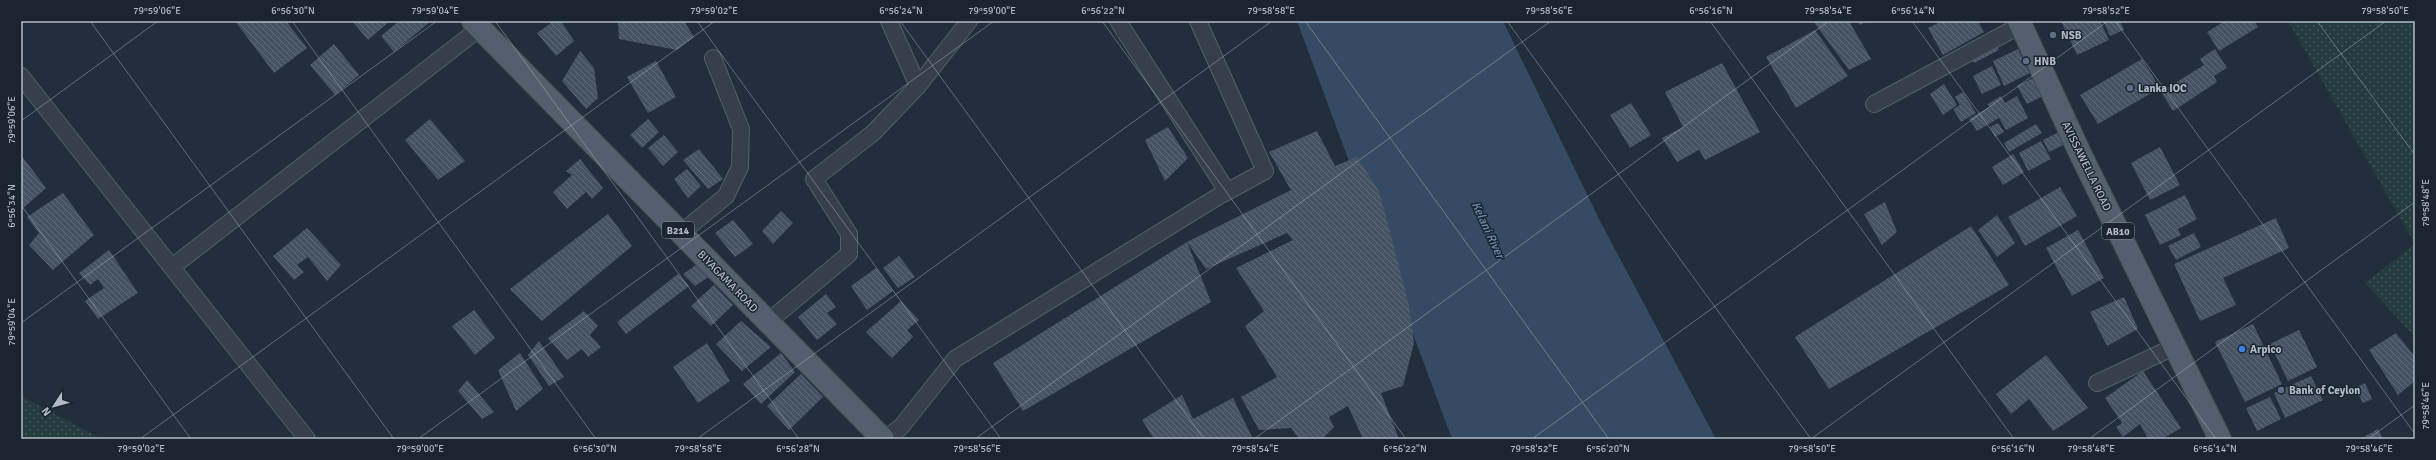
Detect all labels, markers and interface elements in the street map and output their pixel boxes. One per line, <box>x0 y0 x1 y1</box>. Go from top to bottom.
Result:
text: 79°59'06"E <box>133 5 181 17</box>
text: 6°56'30"N <box>271 5 315 17</box>
text: 79°59'04"E <box>411 5 459 17</box>
text: 79°59'02"E <box>690 5 738 17</box>
text: 6°56'24"N <box>879 5 923 17</box>
text: 79°59'00"E <box>968 5 1016 17</box>
text: 6°56'22"N <box>1081 5 1125 17</box>
text: 79°58'58"E <box>1247 5 1295 17</box>
text: 79°58'56"E <box>1525 5 1573 17</box>
text: 6°56'16"N <box>1689 5 1733 17</box>
text: 79°58'54"E <box>1804 5 1852 17</box>
text: 6°56'14"N <box>1891 5 1935 17</box>
text: 79°58'52"E <box>2082 5 2130 17</box>
text: 79°58'50"E <box>2361 5 2409 17</box>
place label: NSB <box>2061 29 2082 42</box>
marker: NSB <box>2048 30 2058 40</box>
place label: HNB <box>2034 55 2056 68</box>
marker: HNB <box>2021 56 2031 66</box>
place label: Lanka IOC <box>2138 82 2187 95</box>
marker: Lanka IOC <box>2125 83 2135 93</box>
text: 79°59'06"E <box>6 96 18 144</box>
street label: AVISSAWELLA ROAD <box>2059 119 2114 213</box>
text: 79°58'48"E <box>2420 179 2432 227</box>
text: 6°56'34"N <box>6 184 18 228</box>
water label: Kelani River <box>1468 199 1508 262</box>
road number: B214 <box>662 222 694 238</box>
road number: AB10 <box>2102 223 2134 239</box>
street label: BIYAGAMA ROAD <box>695 248 760 315</box>
text: 79°59'04"E <box>6 298 18 346</box>
place label: Arpico <box>2250 343 2282 356</box>
marker: Arpico <box>2237 344 2247 354</box>
text: 79°58'46"E <box>2420 382 2432 430</box>
place label: Bank of Ceylon <box>2289 384 2360 397</box>
marker: Bank of Ceylon <box>2276 385 2286 395</box>
north arrow <box>34 386 74 426</box>
text: N <box>39 405 54 419</box>
text: 79°59'02"E <box>117 443 165 455</box>
text: 79°59'00"E <box>396 443 444 455</box>
text: 6°56'30"N <box>573 443 617 455</box>
text: 79°58'58"E <box>674 443 722 455</box>
text: 6°56'28"N <box>776 443 820 455</box>
text: 79°58'56"E <box>953 443 1001 455</box>
text: 79°58'54"E <box>1231 443 1279 455</box>
text: 6°56'22"N <box>1383 443 1427 455</box>
text: 79°58'52"E <box>1510 443 1558 455</box>
text: 6°56'20"N <box>1586 443 1630 455</box>
text: 79°58'50"E <box>1788 443 1836 455</box>
text: 6°56'16"N <box>1991 443 2035 455</box>
text: 79°58'48"E <box>2067 443 2115 455</box>
text: 6°56'14"N <box>2193 443 2237 455</box>
text: 79°58'46"E <box>2345 443 2393 455</box>

